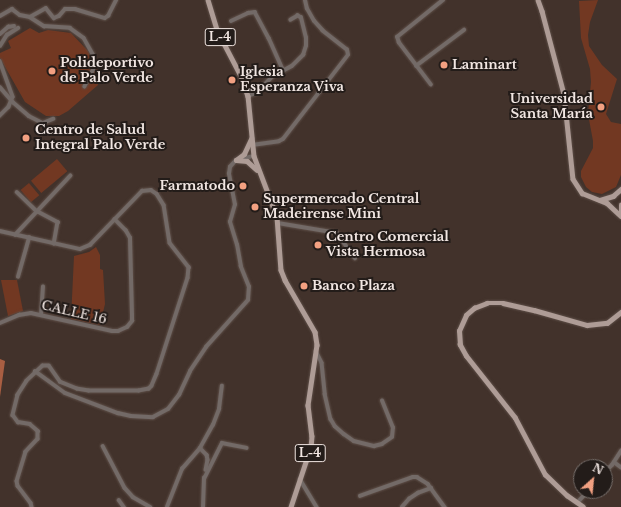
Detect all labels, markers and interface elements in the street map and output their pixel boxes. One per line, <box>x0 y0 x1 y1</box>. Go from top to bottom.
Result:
road number: L-4 <box>204 27 236 47</box>
place label: Polideportivo de Palo Verde <box>60 56 154 87</box>
place label: Laminart <box>452 57 517 73</box>
marker: Laminart <box>439 60 449 70</box>
place label: Iglesia Esperanza Viva <box>240 65 345 96</box>
marker: Polideportivo de Palo Verde <box>47 66 57 76</box>
marker: Iglesia Esperanza Viva <box>227 75 237 85</box>
place label: Universidad Santa María <box>510 92 593 123</box>
marker: Universidad Santa María <box>596 102 606 112</box>
place label: Centro de Salud Integral Palo Verde <box>35 123 166 154</box>
marker: Centro de Salud Integral Palo Verde <box>20 132 32 144</box>
place label: Farmatodo <box>159 178 235 194</box>
marker: Farmatodo <box>238 181 248 191</box>
place label: Supermercado Central Madeirense Mini <box>263 192 419 223</box>
marker: Supermercado Central Madeirense Mini <box>250 202 260 212</box>
place label: Centro Comercial Vista Hermosa <box>326 230 449 261</box>
marker: Centro Comercial Vista Hermosa <box>313 240 323 250</box>
place label: Banco Plaza <box>312 278 395 294</box>
marker: Banco Plaza <box>299 281 309 291</box>
street label: CALLE 16 <box>40 298 108 328</box>
road number: L-4 <box>294 443 326 463</box>
north arrow <box>573 459 613 499</box>
text: N <box>590 461 606 478</box>

